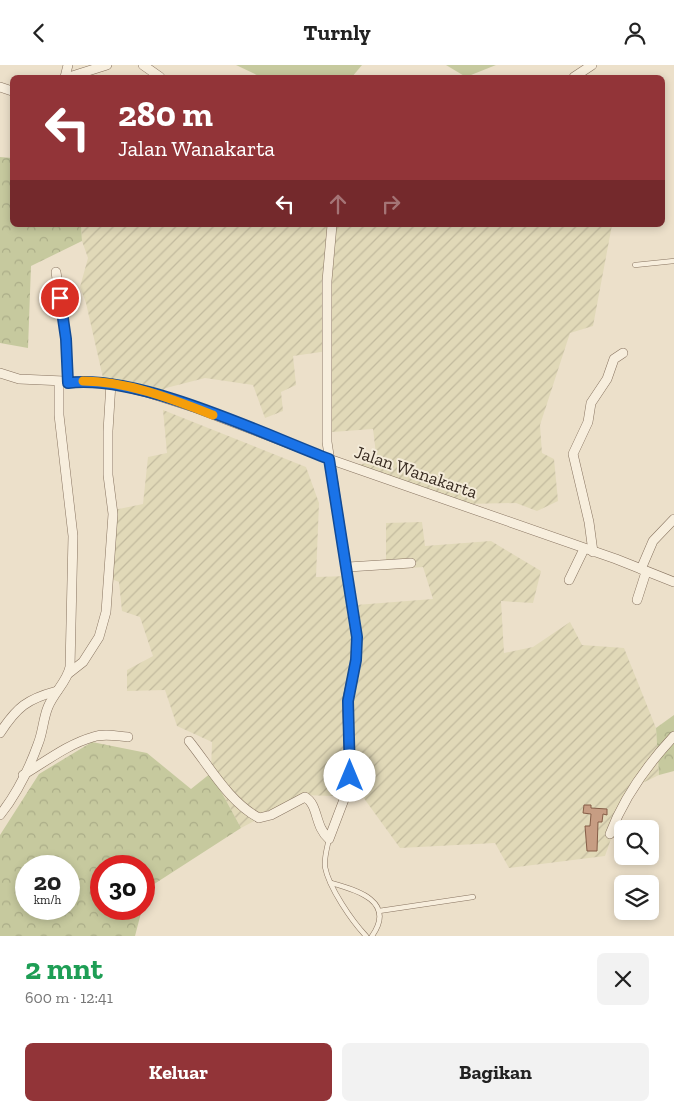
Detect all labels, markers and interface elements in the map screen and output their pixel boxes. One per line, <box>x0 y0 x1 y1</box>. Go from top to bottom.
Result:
icon: back <box>25 19 53 47</box>
text: Turnly <box>303 19 371 46</box>
icon: person <box>621 19 649 47</box>
text: 280 m <box>118 93 213 135</box>
icon: left <box>35 95 100 160</box>
text: Jalan Wanakarta <box>118 135 275 162</box>
icon: left <box>271 190 299 218</box>
icon: ahead <box>324 190 352 218</box>
icon: right <box>377 190 405 218</box>
pin <box>39 277 81 319</box>
icon: arrive <box>46 284 74 312</box>
street label: Jalan Wanakarta <box>352 441 481 503</box>
position arrow <box>323 749 375 801</box>
map controls <box>614 820 659 920</box>
button: search <box>614 820 659 865</box>
speed limit sign: 30 <box>90 855 155 920</box>
text: 20 <box>34 866 61 896</box>
button: layers <box>614 875 659 920</box>
text: km/h <box>34 893 61 907</box>
text: 2 mnt <box>25 951 103 987</box>
button: close <box>597 953 649 1005</box>
text: 600 m · 12:41 <box>25 988 113 1007</box>
button: Keluar <box>25 1043 332 1101</box>
button: Bagikan <box>342 1043 649 1101</box>

